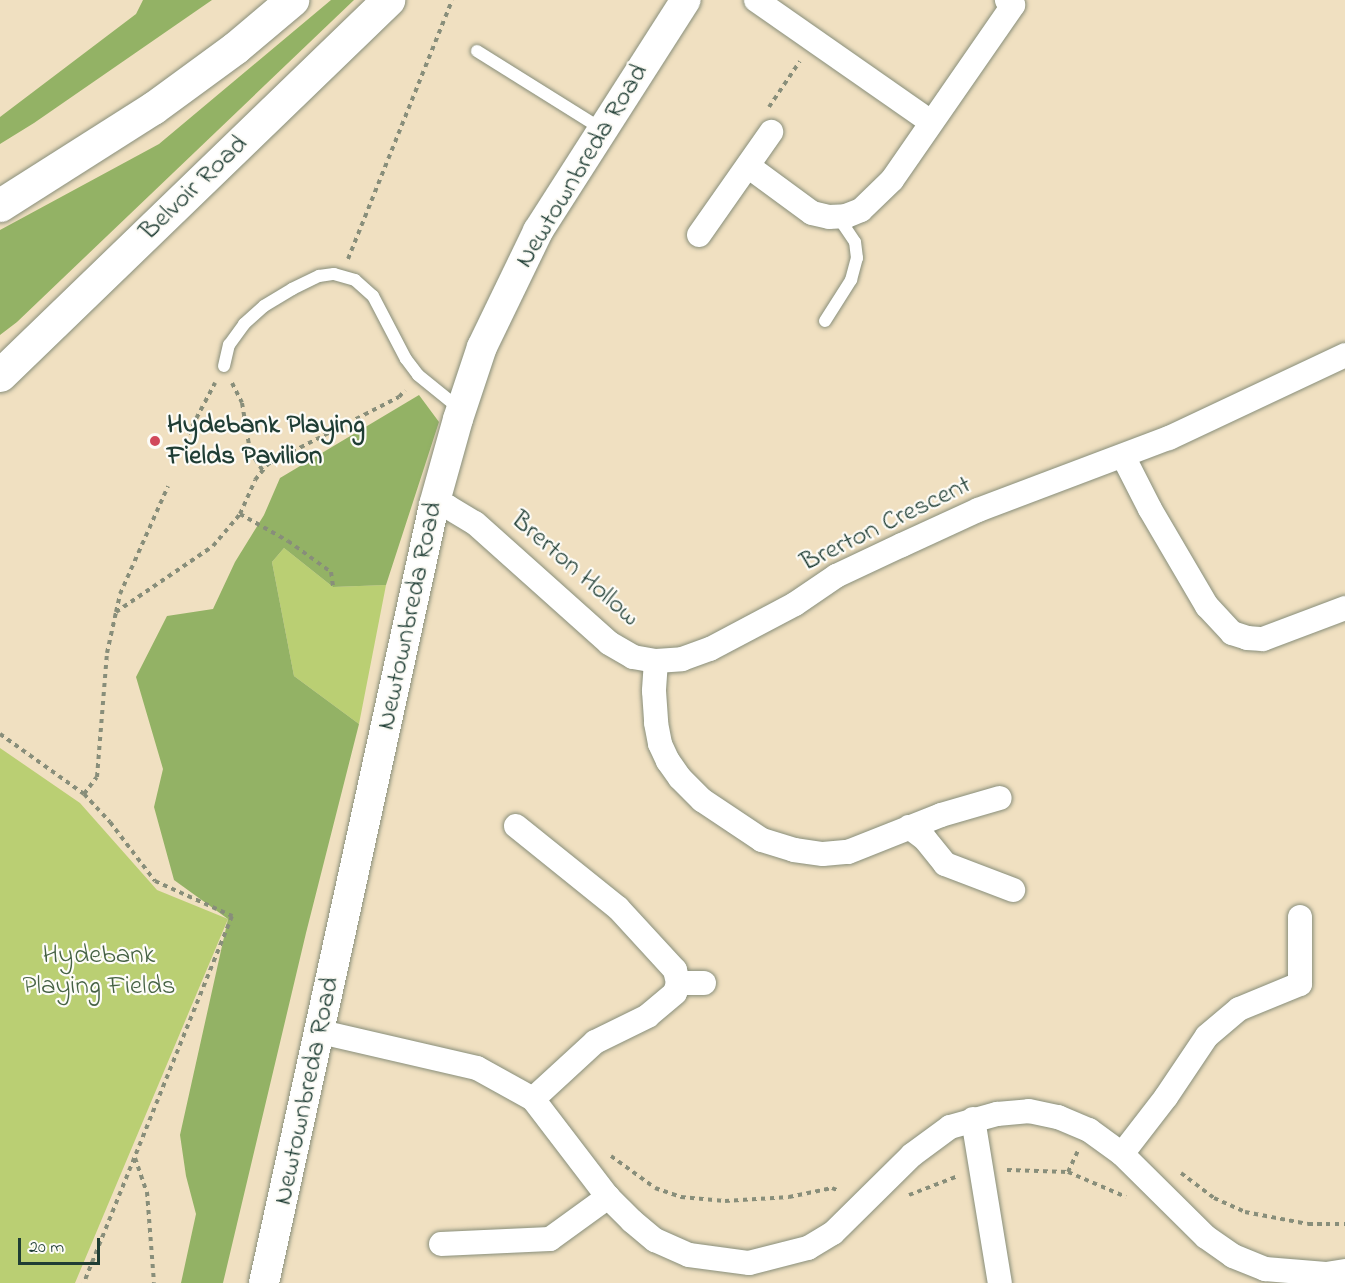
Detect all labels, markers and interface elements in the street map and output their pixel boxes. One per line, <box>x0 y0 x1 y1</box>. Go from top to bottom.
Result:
street label: Newtownbreda Road <box>508 58 656 274</box>
street label: Belvoir Road <box>133 128 255 248</box>
place label: Hydebank Playing Fields Pavilion <box>167 409 365 472</box>
marker: Hydebank Playing Fields Pavilion <box>148 434 162 448</box>
street label: Brerton Crescent <box>795 469 977 579</box>
street label: Newtownbreda Road <box>370 499 450 733</box>
street label: Brerton Hollow <box>504 504 646 634</box>
park label: Hydebank Playing Fields <box>22 939 176 1002</box>
street label: Newtownbreda Road <box>267 974 347 1208</box>
scale bar <box>21 1226 104 1264</box>
text: 20 m <box>29 1235 64 1261</box>

